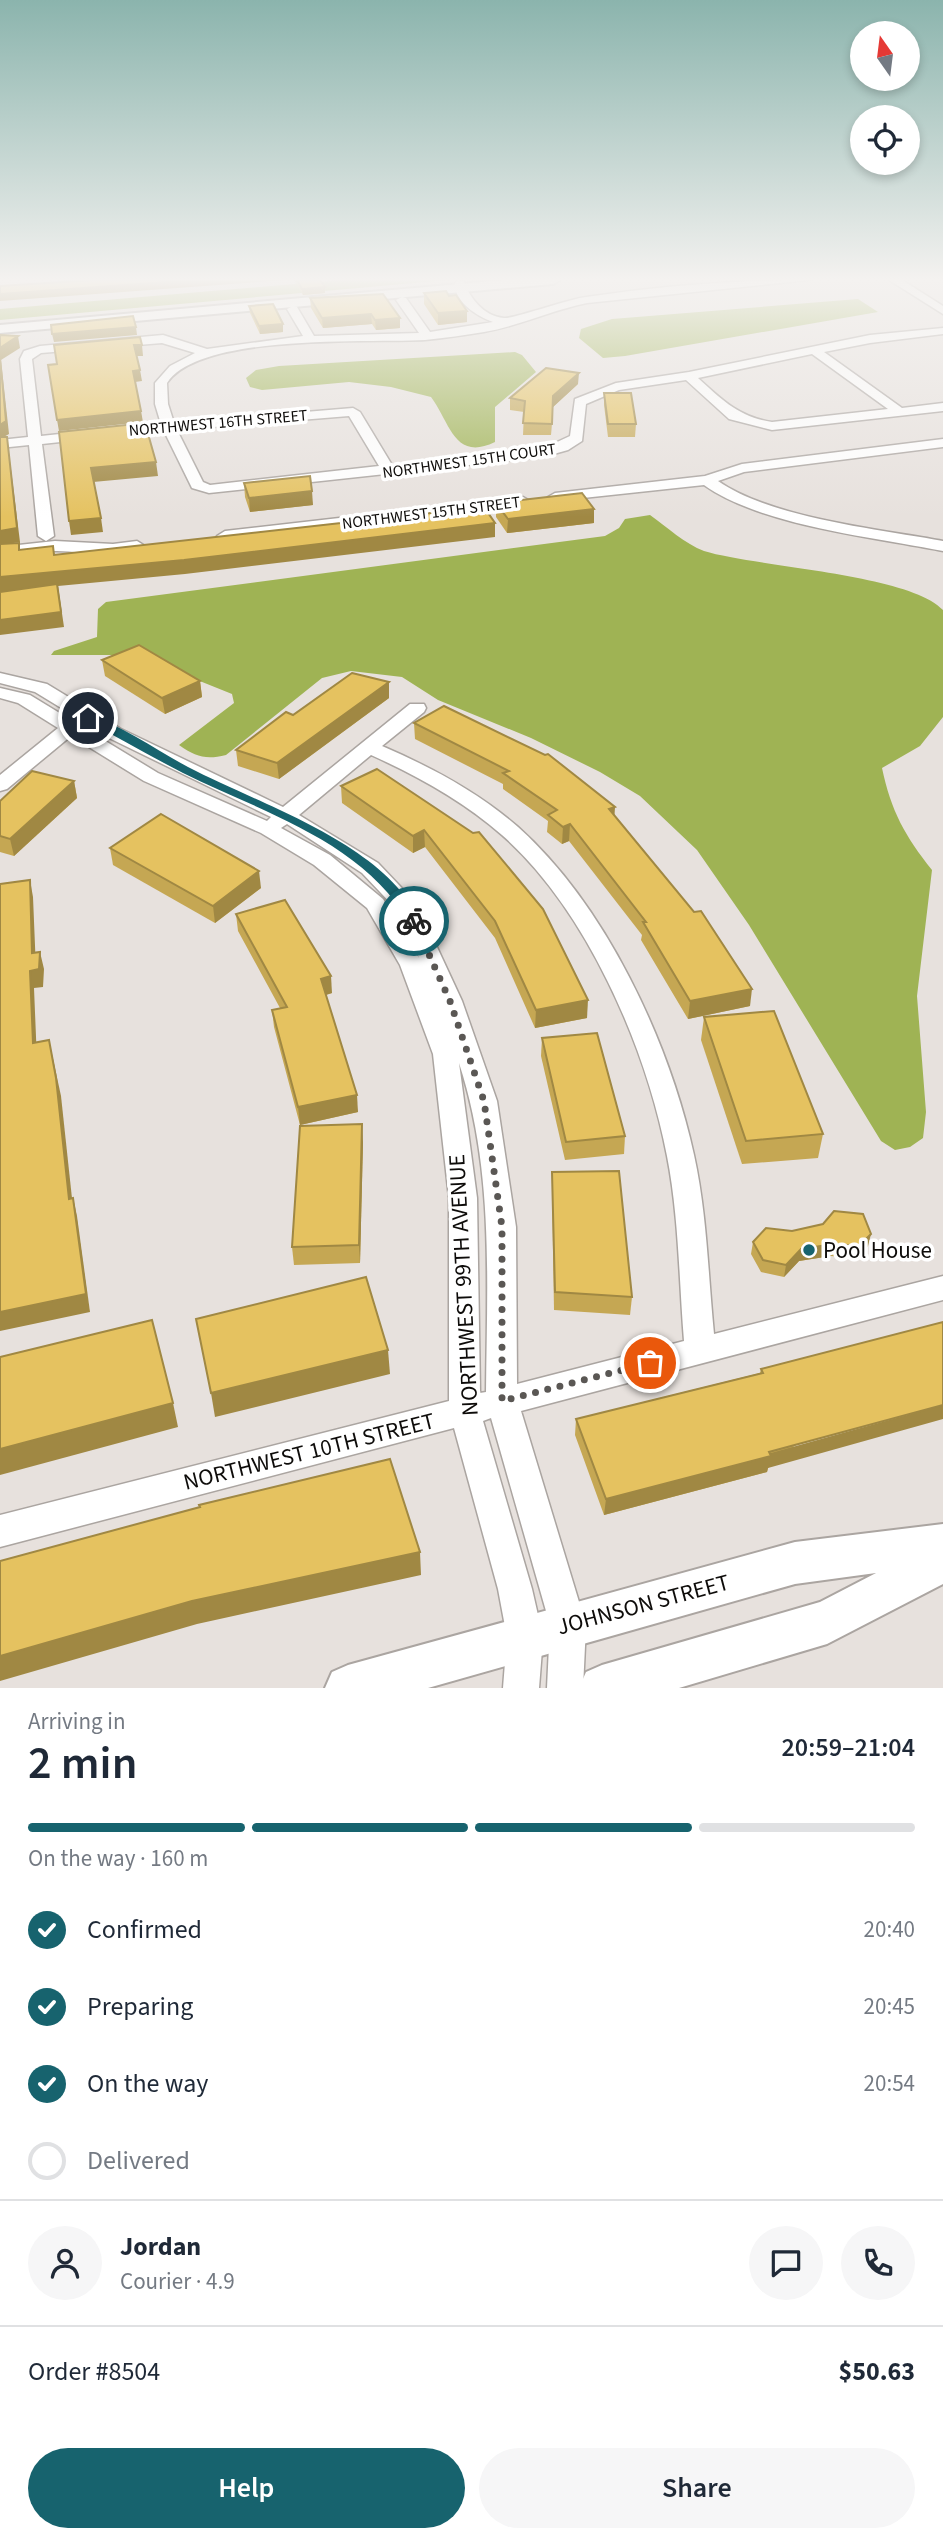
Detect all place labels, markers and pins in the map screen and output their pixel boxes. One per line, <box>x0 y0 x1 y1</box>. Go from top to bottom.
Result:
pin <box>58 688 118 748</box>
place label: Pool House <box>823 1234 932 1267</box>
marker: Pool House <box>801 1242 817 1258</box>
pin <box>620 1333 680 1393</box>

